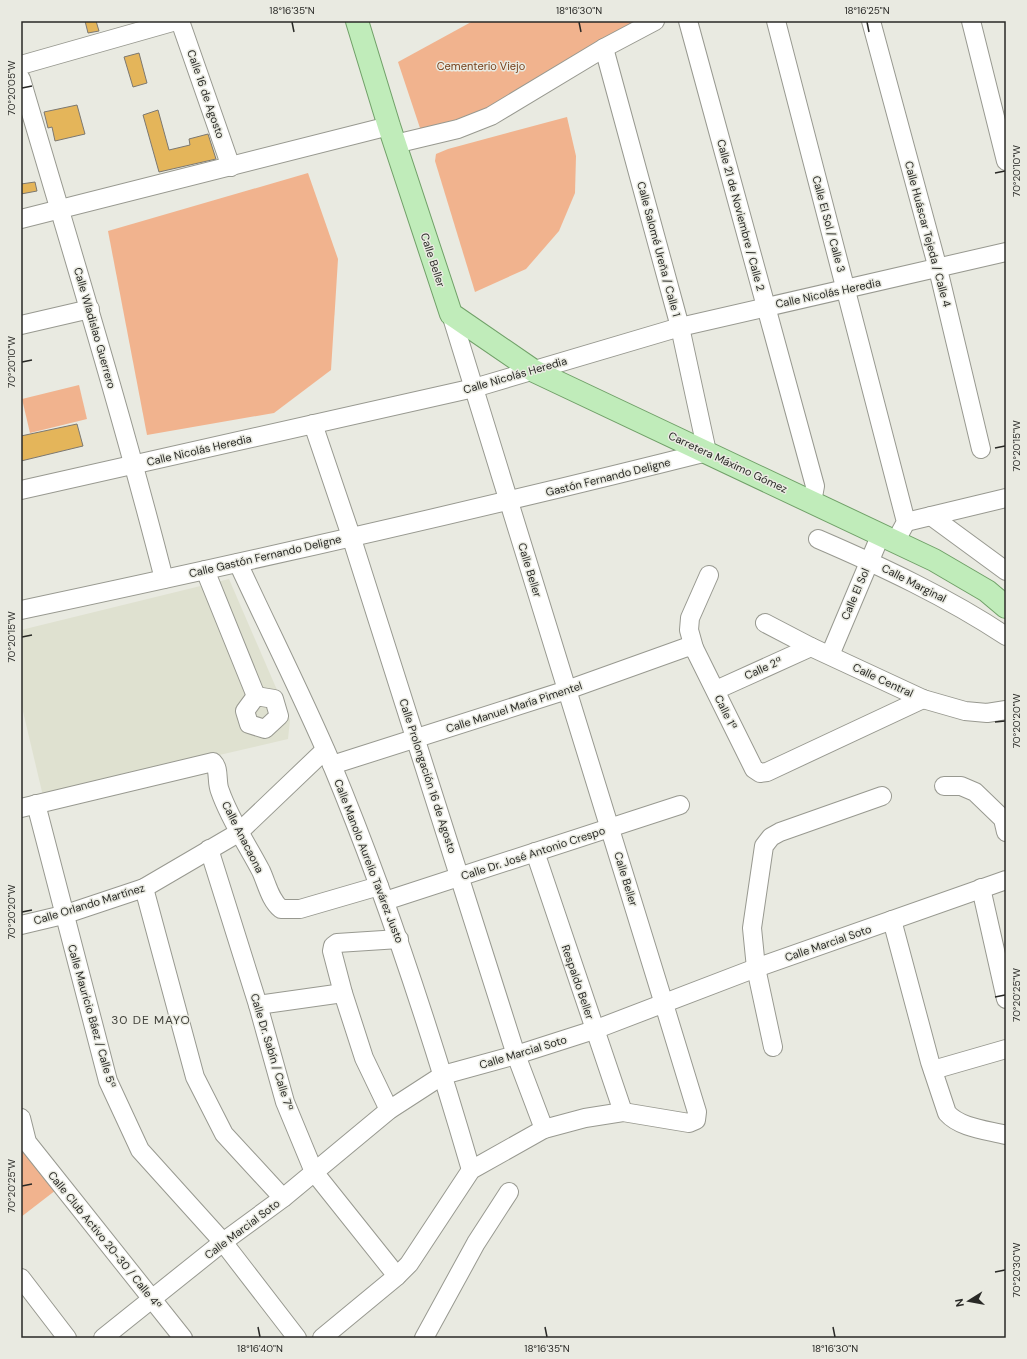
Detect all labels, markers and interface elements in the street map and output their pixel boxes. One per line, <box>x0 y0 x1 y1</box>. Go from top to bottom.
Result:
text: 18°16'35"N <box>269 4 315 17</box>
text: 18°16'30"N <box>556 4 602 17</box>
text: 18°16'25"N <box>844 4 890 17</box>
street label: Calle 16 de Agosto <box>184 48 228 140</box>
park label: Cementerio Viejo <box>437 59 525 73</box>
text: 70°20'05"W <box>5 60 18 115</box>
street label: Calle 21 de Noviembre / Calle 2 <box>714 138 768 292</box>
text: 70°20'10"W <box>1010 145 1023 197</box>
street label: Calle Huáscar Tejeda / Calle 4 <box>902 159 954 309</box>
street label: Calle El Sol / Calle 3 <box>809 174 849 274</box>
street label: Calle Salomé Ureña / Calle 1 <box>634 180 684 318</box>
street label: Calle Beller <box>418 231 448 289</box>
street label: Calle Wladislao Guerrero <box>71 266 119 390</box>
street label: Calle Nicolás Heredia <box>774 275 882 311</box>
text: 70°20'10"W <box>5 336 18 388</box>
street label: Calle Nicolás Heredia <box>462 353 568 397</box>
text: 70°20'15"W <box>1010 420 1023 472</box>
street label: Carretera Máximo Gómez <box>666 428 790 496</box>
street label: Calle Nicolás Heredia <box>145 431 253 469</box>
street label: Gastón Fernando Deligne <box>544 455 672 499</box>
street label: Calle Gastón Fernando Deligne <box>187 532 343 580</box>
street label: Calle Beller <box>515 541 545 599</box>
street label: Calle Marginal <box>879 561 949 605</box>
street label: Calle El Sol <box>838 566 872 622</box>
text: 70°20'15"W <box>5 611 18 663</box>
street label: Calle 2ª <box>742 654 784 682</box>
street label: Calle Central <box>850 660 916 700</box>
street label: Calle Manuel María Pimentel <box>444 678 584 736</box>
street label: Calle 1ª <box>712 692 740 732</box>
text: 70°20'20"W <box>1010 693 1023 748</box>
street label: Calle Prolongación 16 de Agosto <box>396 697 460 855</box>
street label: Calle Manolo Aurelio Tavárez Justo <box>331 777 407 945</box>
street label: Calle Anacaona <box>219 799 267 875</box>
street label: Calle Dr. José Antonio Crespo <box>459 823 607 883</box>
street label: Calle Beller <box>611 850 641 908</box>
street label: Calle Orlando Martínez <box>32 880 146 928</box>
text: 70°20'20"W <box>5 884 18 939</box>
street label: Calle Marcial Soto <box>783 922 873 964</box>
street label: Calle Mauricio Báez / Calle 5ª <box>65 943 119 1089</box>
street label: Respaldo Beller <box>559 943 597 1021</box>
text: 70°20'25"W <box>1010 968 1023 1022</box>
street label: Calle Dr. Sabín / Calle 7ª <box>248 992 296 1112</box>
district label: 30 DE MAYO <box>111 1012 191 1028</box>
street label: Calle Marcial Soto <box>478 1032 568 1072</box>
text: 70°20'25"W <box>5 1159 18 1213</box>
street label: Calle Club Activo 20-30 / Calle 4ª <box>45 1168 165 1312</box>
street label: Calle Marcial Soto <box>202 1196 282 1262</box>
text: 70°20'30"W <box>1010 1242 1023 1297</box>
north arrow <box>949 1281 989 1321</box>
text: N <box>952 1298 967 1308</box>
text: 18°16'40"N <box>237 1342 283 1355</box>
text: 18°16'35"N <box>524 1342 570 1355</box>
text: 18°16'30"N <box>812 1342 858 1355</box>

